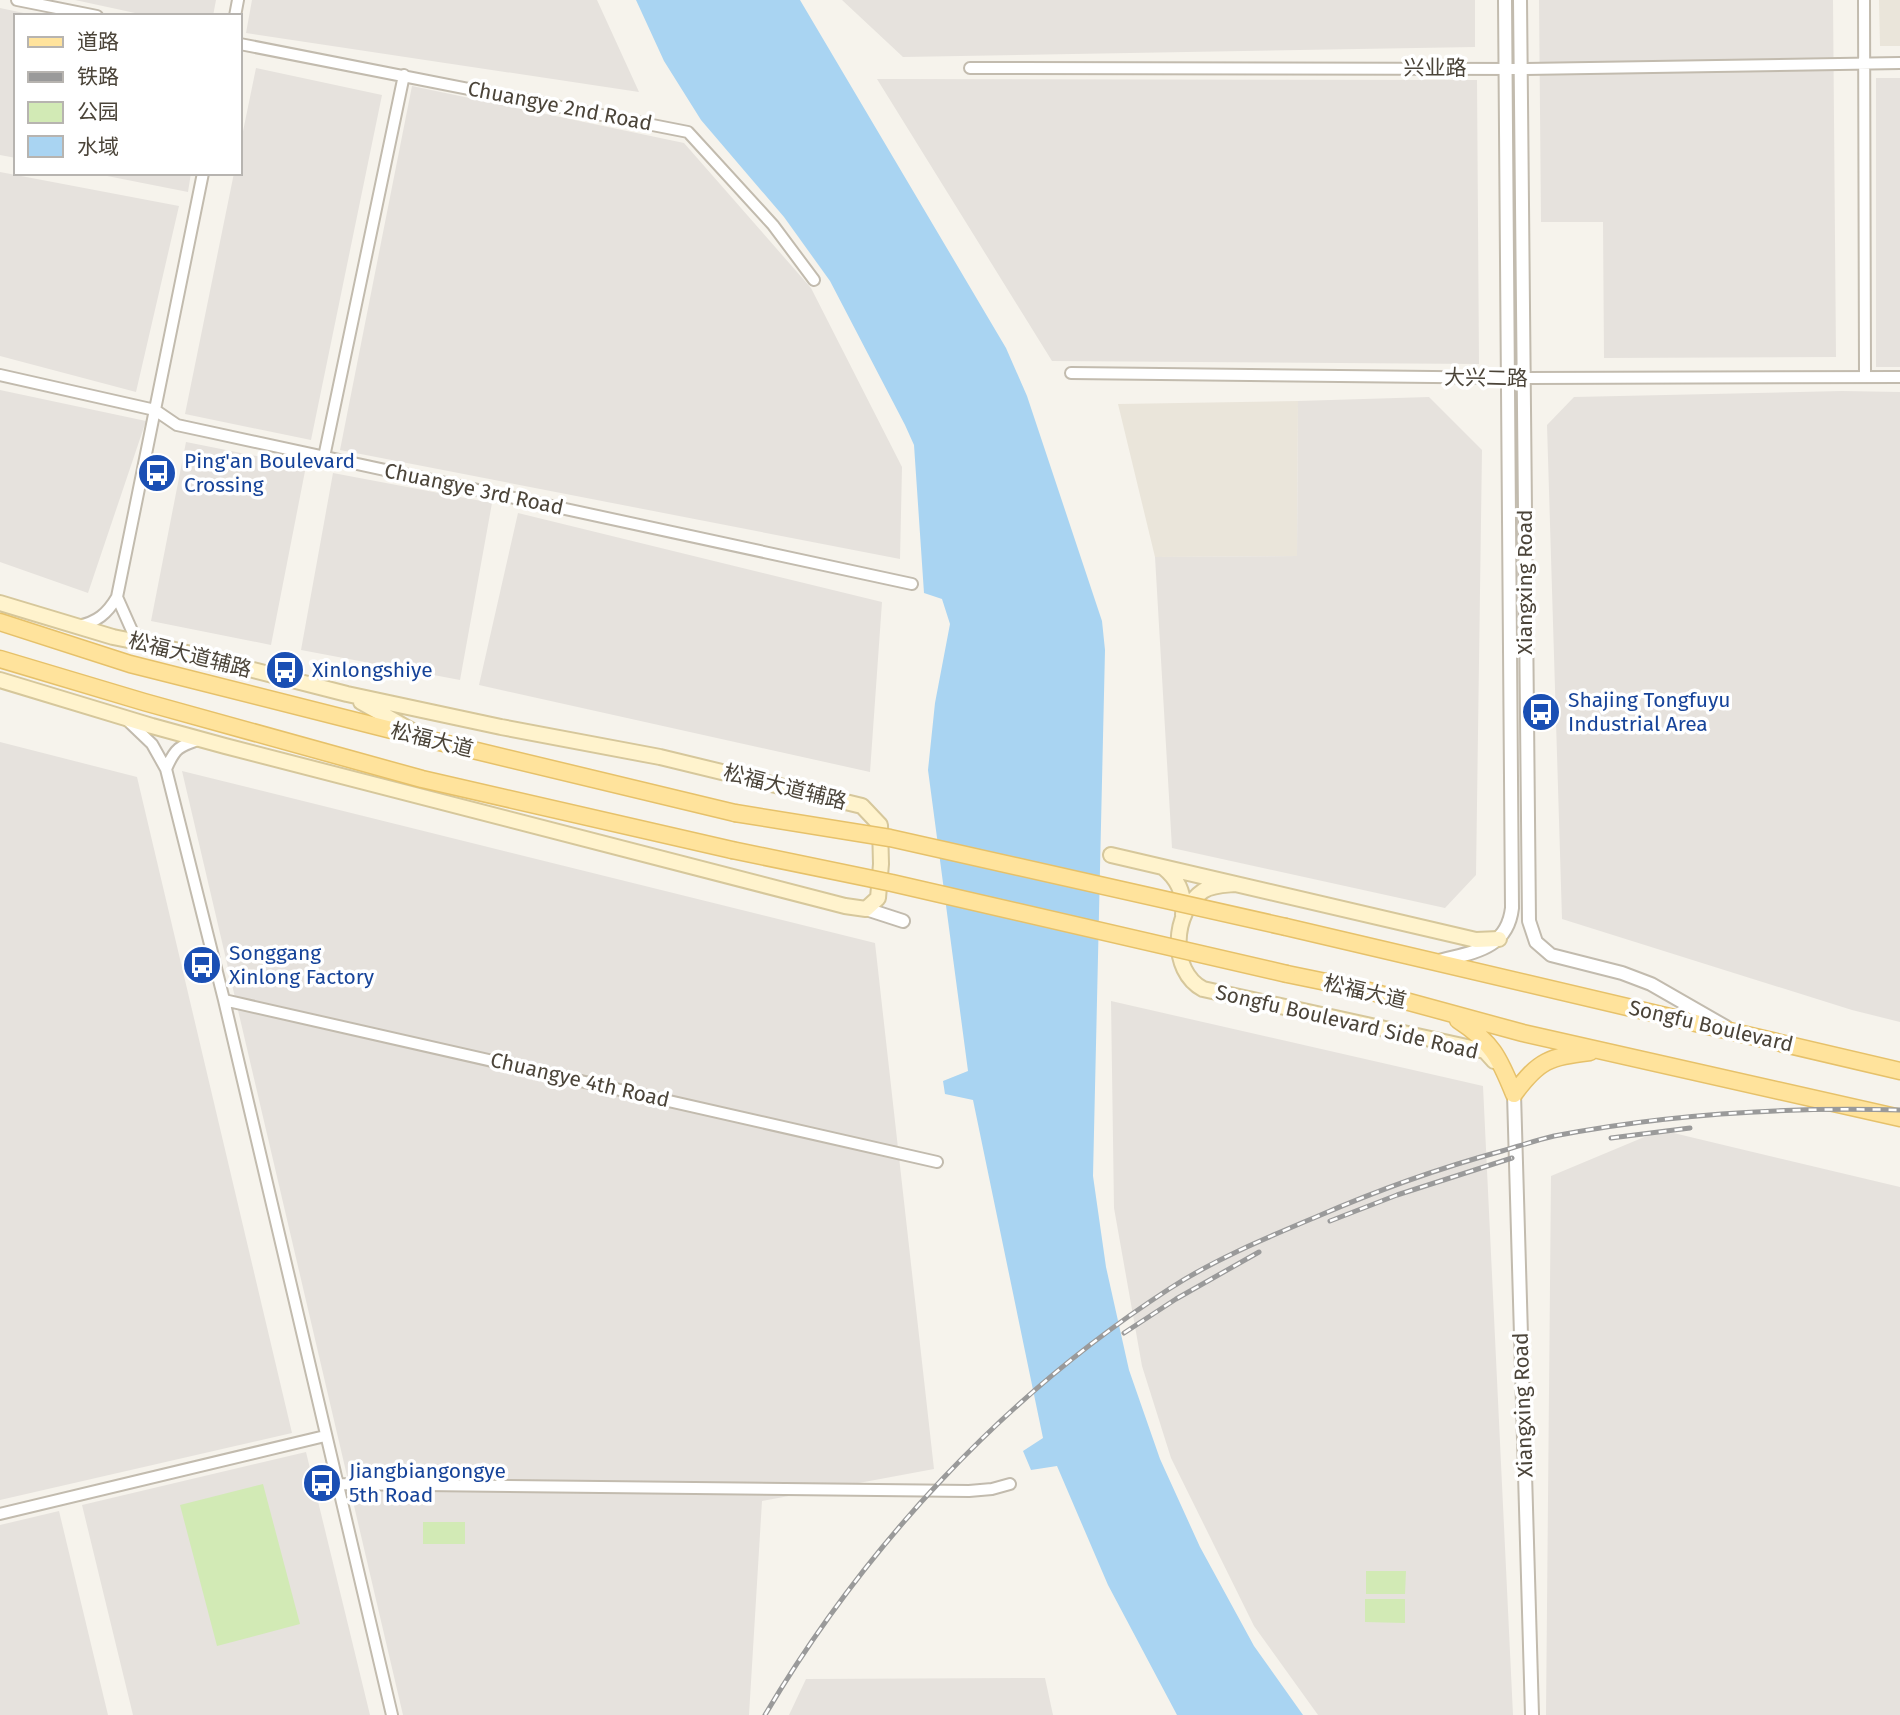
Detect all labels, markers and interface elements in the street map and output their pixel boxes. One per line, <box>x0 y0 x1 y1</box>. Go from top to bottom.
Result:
legend <box>14 14 242 175</box>
text: 道路 <box>77 29 119 55</box>
street label: 兴业路 <box>1404 55 1467 81</box>
text: 铁路 <box>77 64 119 90</box>
street label: Chuangye 2nd Road <box>466 75 654 137</box>
text: 公园 <box>77 99 119 125</box>
text: 水域 <box>77 134 119 160</box>
street label: 大兴二路 <box>1444 364 1528 392</box>
place label: Ping'an Boulevard Crossing <box>184 448 355 498</box>
bus stop icon: Ping'an Boulevard Crossing <box>136 452 178 494</box>
street label: Chuangye 3rd Road <box>382 457 566 521</box>
street label: Xiangxing Road <box>1512 509 1538 655</box>
street label: 松福大道辅路 <box>126 627 254 683</box>
bus stop icon: Xinlongshiye <box>264 649 306 691</box>
place label: Xinlongshiye <box>312 657 433 683</box>
place label: Shajing Tongfuyu Industrial Area <box>1568 687 1731 737</box>
bus stop icon: Shajing Tongfuyu Industrial Area <box>1520 691 1562 733</box>
street label: 松福大道 <box>388 717 476 763</box>
street label: 松福大道辅路 <box>721 759 849 815</box>
place label: Songgang Xinlong Factory <box>229 940 375 990</box>
bus stop icon: Songgang Xinlong Factory <box>181 944 223 986</box>
street label: 松福大道 <box>1321 970 1409 1014</box>
street label: Songfu Boulevard Side Road <box>1213 979 1481 1065</box>
street label: Songfu Boulevard <box>1626 994 1796 1058</box>
street label: Chuangye 4th Road <box>488 1047 672 1113</box>
street label: Xiangxing Road <box>1507 1332 1539 1478</box>
place label: Jiangbiangongye 5th Road <box>349 1458 506 1508</box>
bus stop icon: Jiangbiangongye 5th Road <box>301 1462 343 1504</box>

